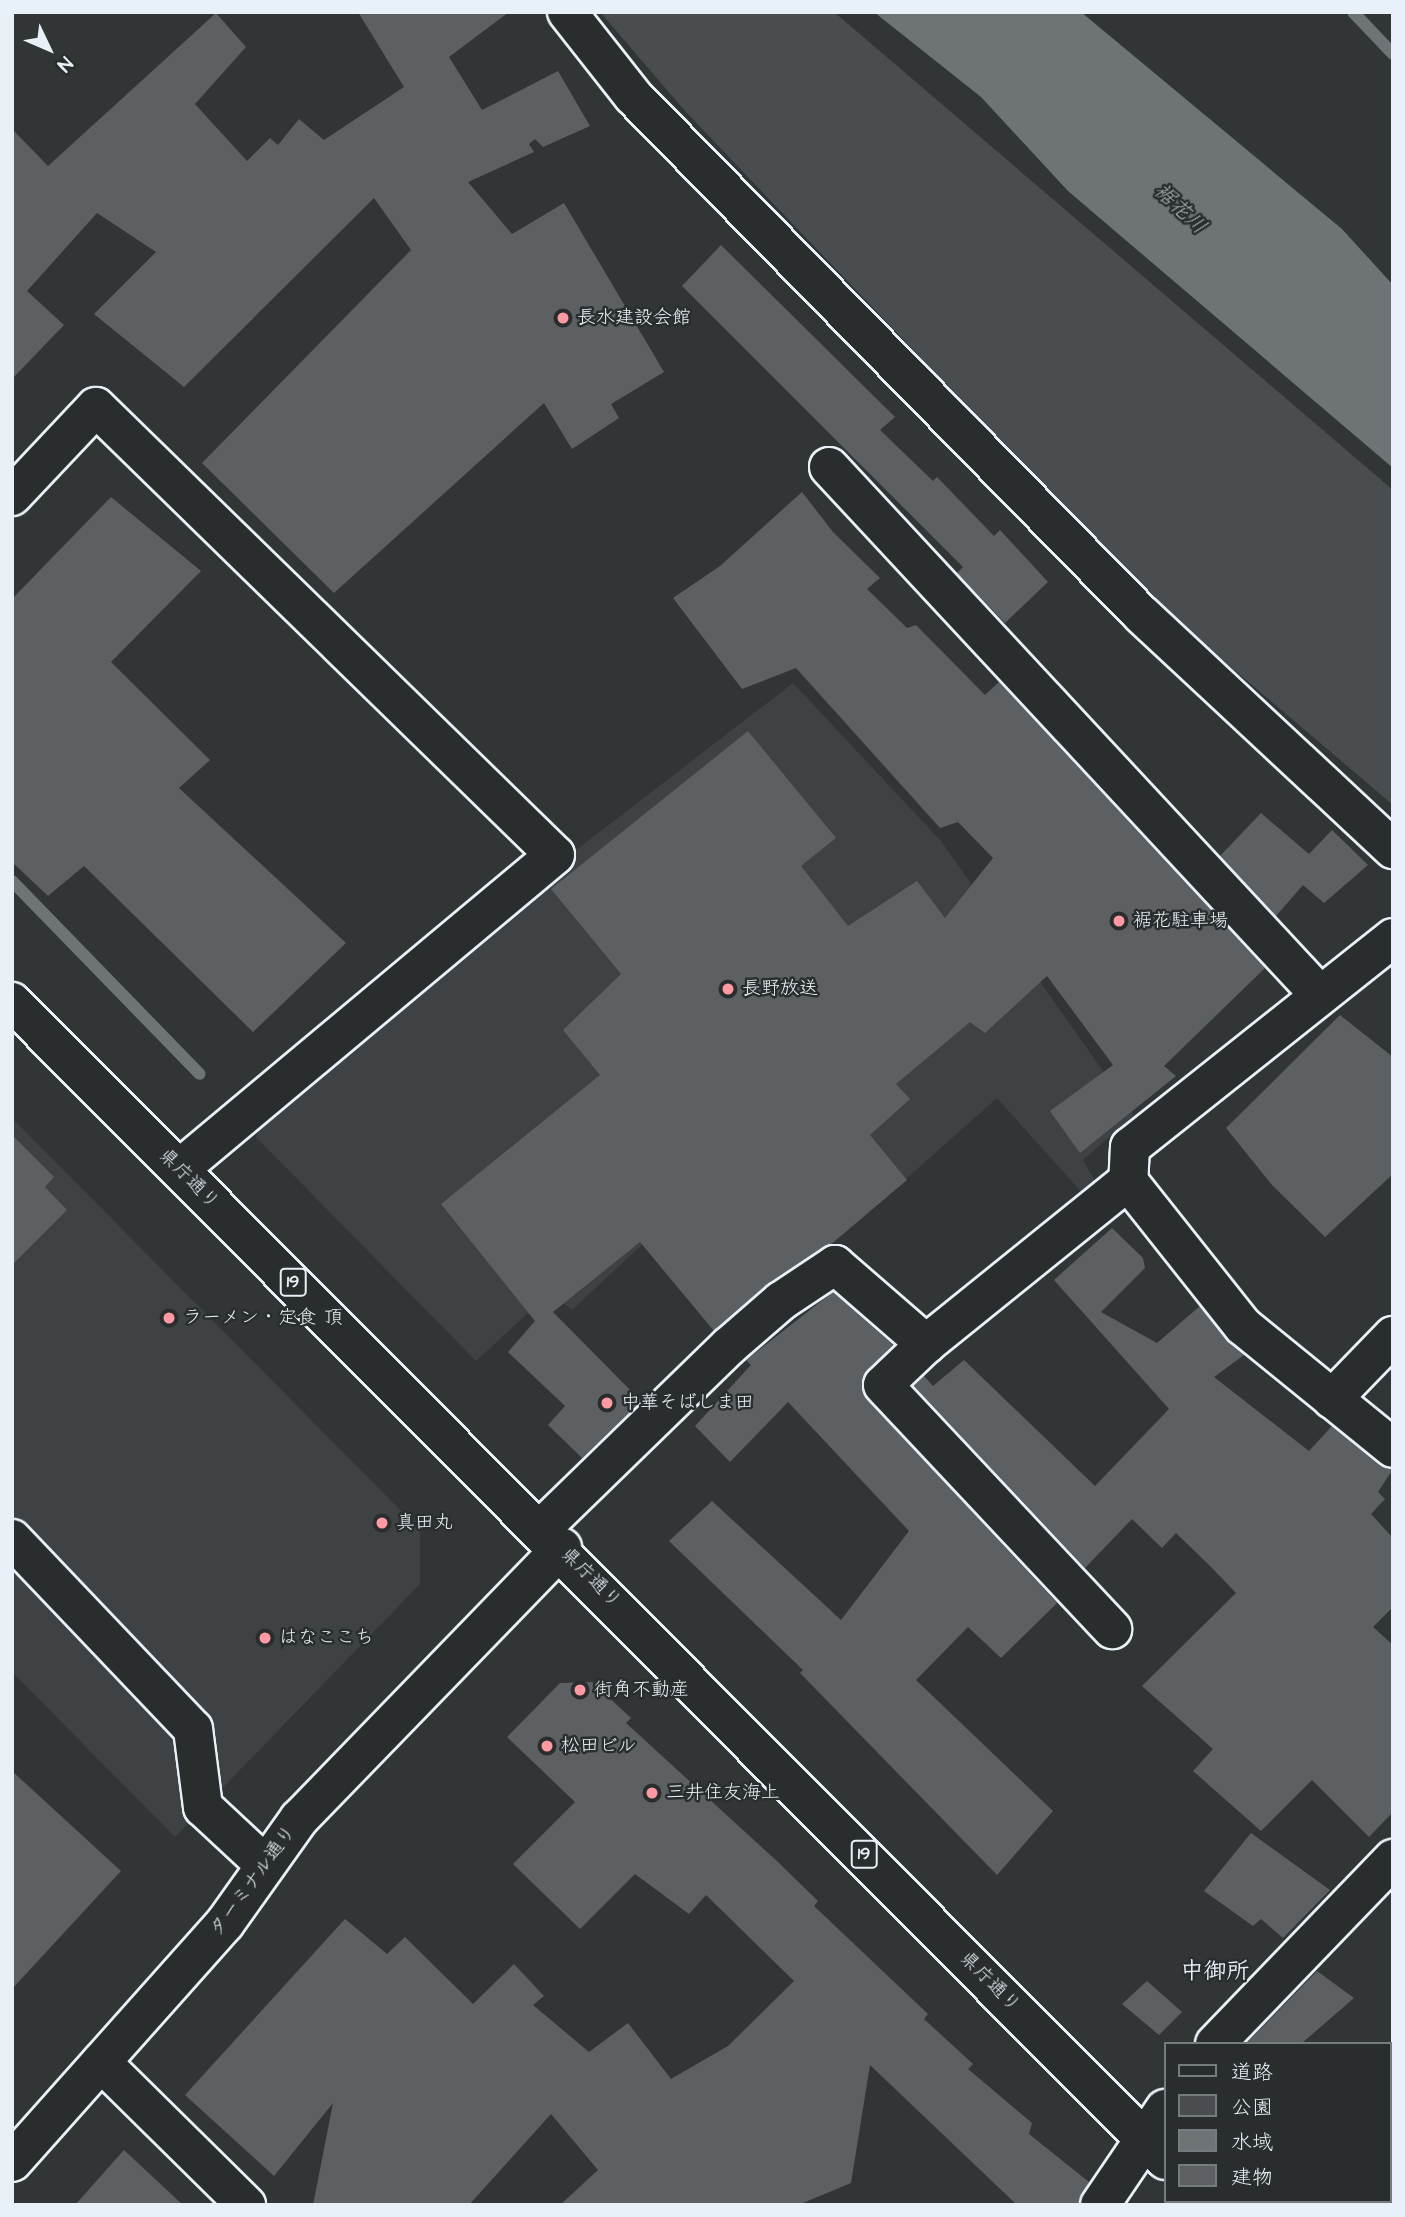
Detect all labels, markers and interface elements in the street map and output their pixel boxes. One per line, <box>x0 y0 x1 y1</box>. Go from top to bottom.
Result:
north arrow <box>14 14 84 84</box>
text: N <box>51 50 78 78</box>
water label: 裾花川 <box>1148 178 1212 240</box>
place label: 長水建設会館 <box>577 307 691 329</box>
marker: 長水建設会館 <box>555 310 571 326</box>
place label: 裾花駐車場 <box>1133 910 1228 932</box>
marker: 裾花駐車場 <box>1111 913 1127 929</box>
place label: 長野放送 <box>742 978 818 1000</box>
marker: 長野放送 <box>720 981 736 997</box>
street label: 県庁通り <box>154 1144 224 1214</box>
road number: 19 <box>279 1268 307 1296</box>
place label: ラーメン・定食 頂 <box>183 1307 343 1329</box>
marker: ラーメン・定食 頂 <box>161 1310 177 1326</box>
place label: 中華そばしま田 <box>621 1392 754 1414</box>
marker: 中華そばしま田 <box>599 1395 615 1411</box>
place label: 真田丸 <box>396 1512 453 1534</box>
marker: 真田丸 <box>374 1515 390 1531</box>
street label: 県庁通り <box>556 1543 626 1613</box>
place label: はなここち <box>279 1627 374 1649</box>
marker: はなここち <box>257 1630 273 1646</box>
place label: 街角不動産 <box>594 1679 689 1701</box>
marker: 街角不動産 <box>572 1682 588 1698</box>
place label: 松田ビル <box>561 1735 637 1757</box>
marker: 松田ビル <box>539 1738 555 1754</box>
place label: 三井住友海上 <box>666 1782 780 1804</box>
marker: 三井住友海上 <box>644 1785 660 1801</box>
street label: ターミナル通り <box>205 1820 301 1942</box>
road number: 19 <box>850 1840 878 1868</box>
street label: 県庁通り <box>955 1947 1025 2017</box>
district label: 中御所 <box>1181 1957 1249 1985</box>
legend <box>1164 2042 1391 2203</box>
text: 道路 <box>1231 2058 1273 2087</box>
text: 公園 <box>1231 2093 1273 2122</box>
text: 水域 <box>1231 2128 1273 2157</box>
text: 建物 <box>1231 2163 1273 2192</box>

